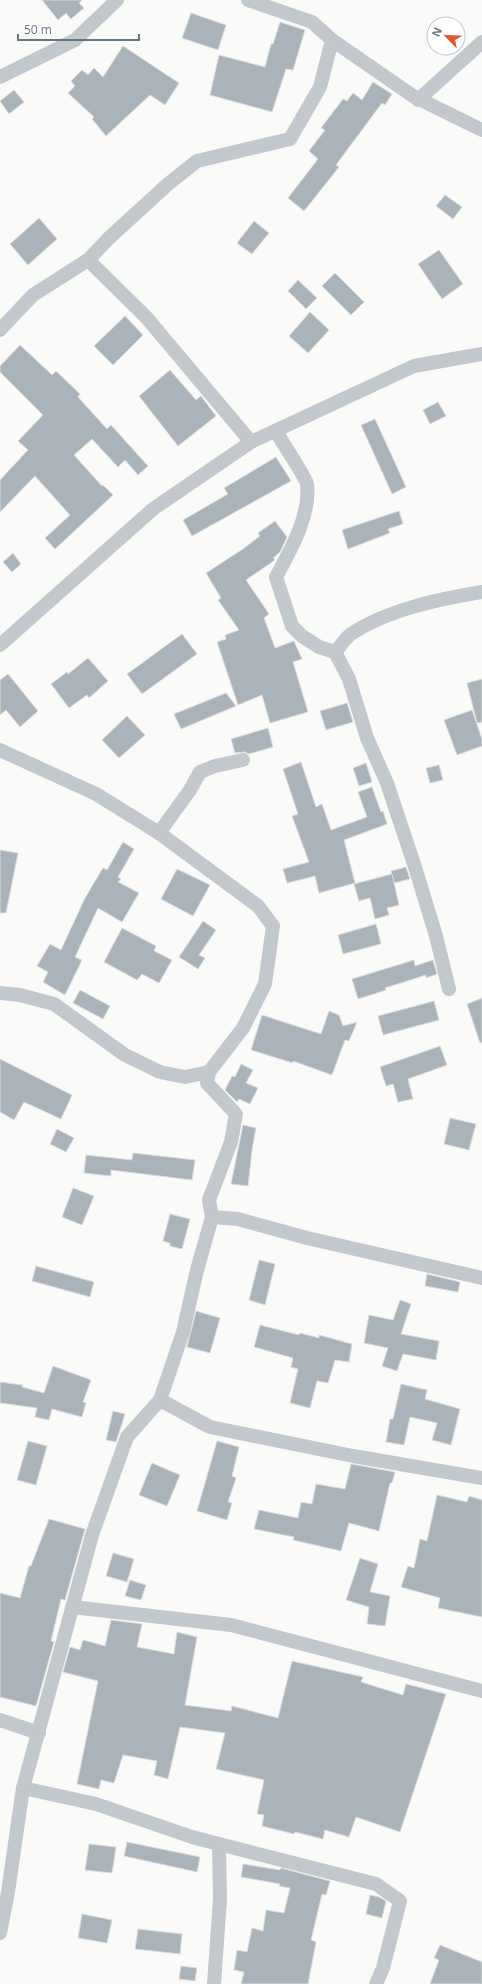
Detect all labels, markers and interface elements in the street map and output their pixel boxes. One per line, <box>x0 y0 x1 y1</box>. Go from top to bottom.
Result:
scale bar <box>18 16 139 42</box>
north arrow <box>426 16 466 56</box>
text: 50 m <box>24 21 52 38</box>
text: N <box>428 25 445 39</box>

